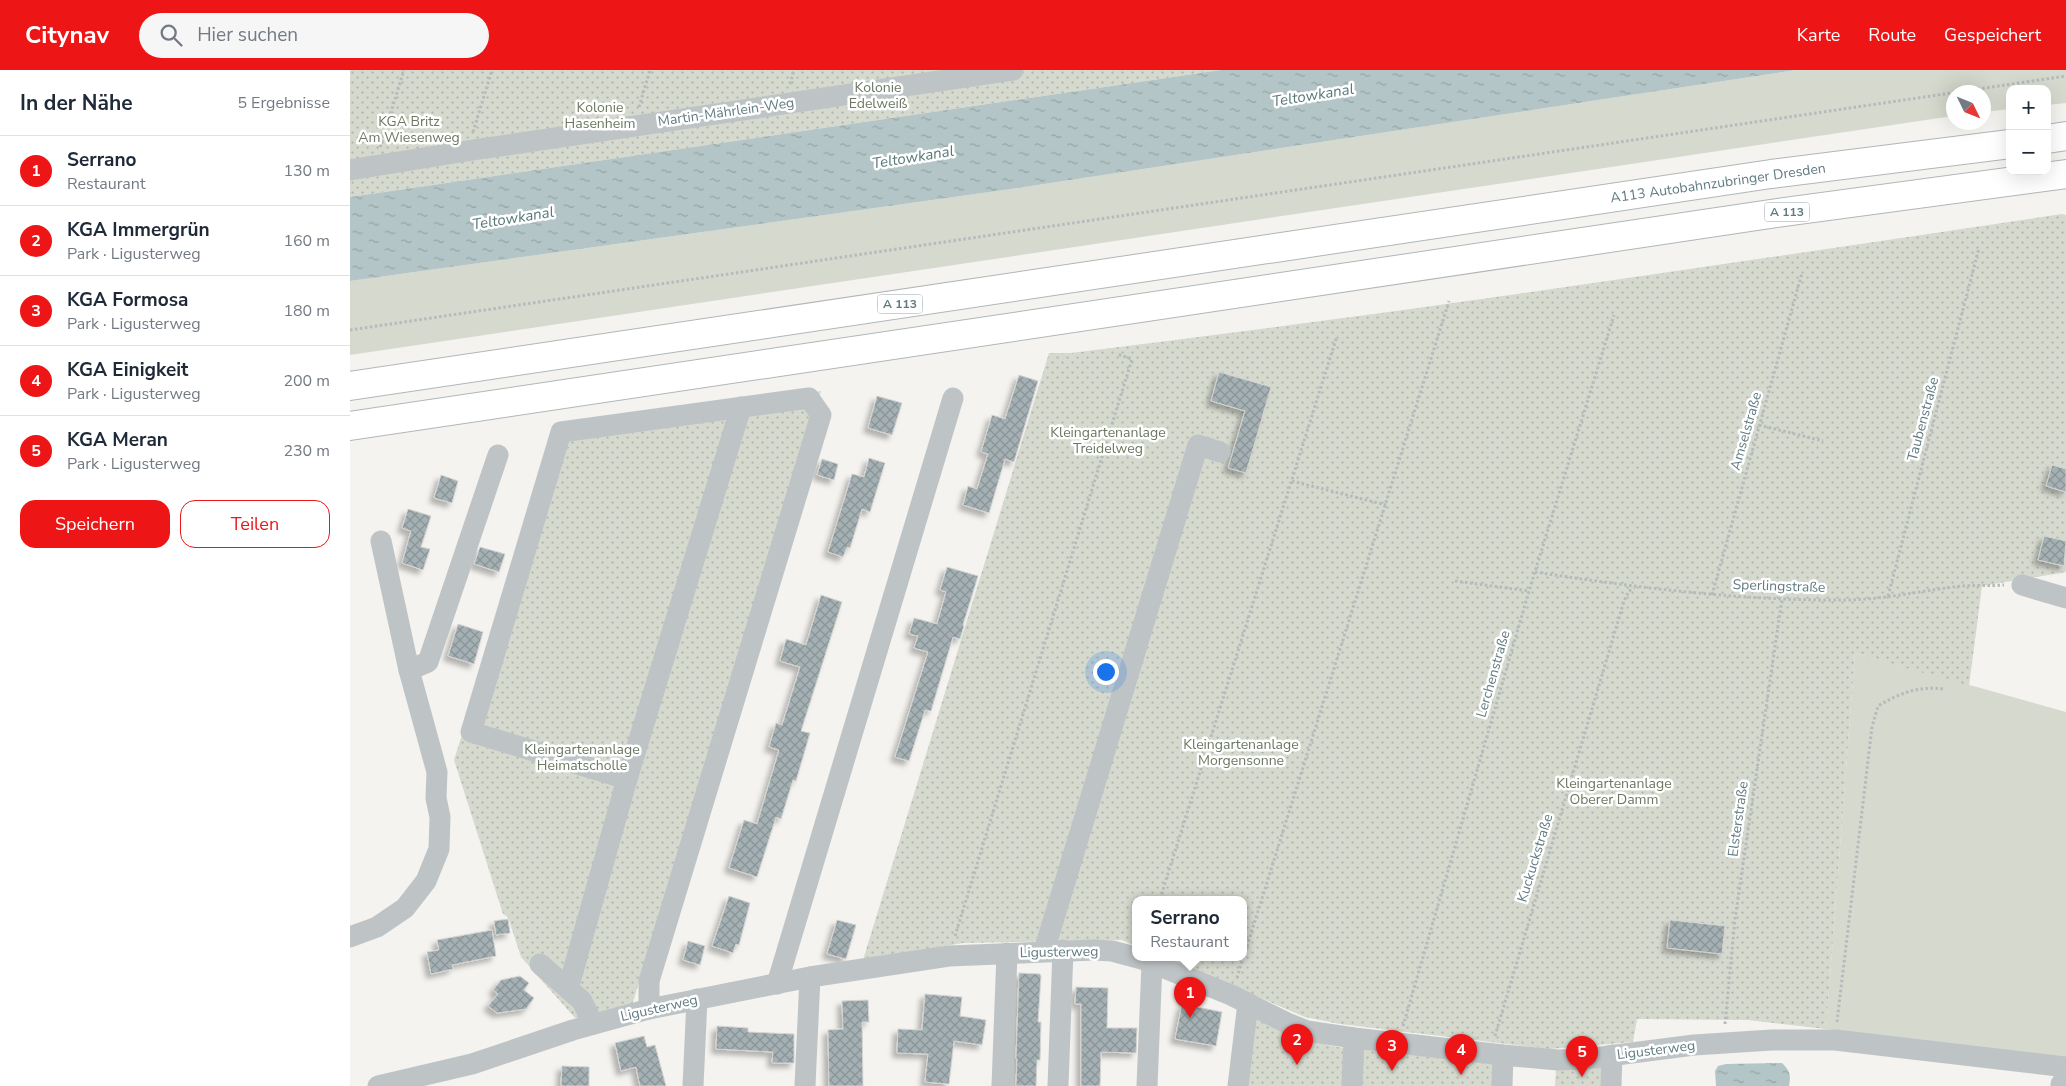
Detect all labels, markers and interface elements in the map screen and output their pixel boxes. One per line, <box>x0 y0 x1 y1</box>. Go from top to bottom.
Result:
search box <box>139 13 489 58</box>
text: Citynav <box>25 19 109 51</box>
icon: search <box>157 21 185 49</box>
text: Hier suchen <box>197 22 298 48</box>
text: Karte <box>1797 23 1840 47</box>
text: Route <box>1868 23 1916 47</box>
text: Gespeichert <box>1944 23 2041 47</box>
park label: Kolonie Edelweiß <box>849 78 908 113</box>
water label: Teltowkanal <box>1271 79 1355 111</box>
north arrow <box>1946 85 1991 130</box>
map controls <box>2006 85 2051 175</box>
button: + <box>2006 85 2051 130</box>
text: In der Nähe <box>20 89 133 117</box>
text: 5 Ergebnisse <box>237 92 330 114</box>
street label: Martin-Mährlein-Weg <box>657 93 795 131</box>
park label: Kolonie Hasenheim <box>565 98 635 133</box>
park label: KGA Britz Am Wiesenweg <box>358 112 460 147</box>
button: − <box>2006 130 2051 175</box>
water label: Teltowkanal <box>871 141 955 173</box>
text: Serrano <box>67 147 137 173</box>
street label: A113 Autobahnzubringer Dresden <box>1609 158 1827 208</box>
text: 1 <box>31 160 41 182</box>
text: 130 m <box>283 160 330 182</box>
text: Restaurant <box>67 173 146 195</box>
water label: Teltowkanal <box>471 202 555 234</box>
road number: A 113 <box>1764 202 1810 222</box>
text: KGA Immergrün <box>67 217 210 243</box>
text: 2 <box>31 230 41 252</box>
text: 160 m <box>283 230 330 252</box>
text: Park · Ligusterweg <box>67 243 201 265</box>
text: KGA Formosa <box>67 287 188 313</box>
road number: A 113 <box>878 294 922 313</box>
text: 3 <box>31 300 41 322</box>
text: 180 m <box>283 300 330 322</box>
text: Park · Ligusterweg <box>67 313 201 335</box>
text: KGA Einigkeit <box>67 357 188 383</box>
text: 4 <box>31 370 41 392</box>
text: 200 m <box>283 370 330 392</box>
street label: Taubenstraße <box>1903 375 1943 463</box>
text: Park · Ligusterweg <box>67 383 201 405</box>
street label: Amselstraße <box>1726 390 1766 472</box>
park label: Kleingartenanlage Treidelweg <box>1050 423 1166 458</box>
text: KGA Meran <box>67 427 168 453</box>
text: 5 <box>31 440 41 462</box>
text: 230 m <box>283 440 330 462</box>
text: Park · Ligusterweg <box>67 453 201 475</box>
button: Speichern <box>20 500 170 548</box>
button: Teilen <box>180 500 330 548</box>
street label: Sperlingstraße <box>1732 575 1826 597</box>
street label: Lerchenstraße <box>1472 628 1514 720</box>
your location <box>1093 659 1119 685</box>
park label: Kleingartenanlage Morgensonne <box>1183 735 1299 770</box>
park label: Kleingartenanlage Heimatscholle <box>524 740 640 775</box>
park label: Kleingartenanlage Oberer Damm <box>1556 774 1672 809</box>
street label: Elsterstraße <box>1723 780 1753 858</box>
street label: Kuckuckstraße <box>1513 812 1557 904</box>
popup <box>1132 896 1247 961</box>
text: Serrano <box>1150 905 1220 931</box>
text: Restaurant <box>1150 931 1229 953</box>
street label: Ligusterweg <box>1020 942 1098 962</box>
pin: 1 <box>1174 977 1206 1018</box>
street label: Ligusterweg <box>619 990 699 1026</box>
pin: 2 <box>1281 1024 1313 1065</box>
pin: 3 <box>1376 1030 1408 1071</box>
pin: 4 <box>1445 1034 1477 1075</box>
pin: 5 <box>1566 1036 1598 1077</box>
street label: Ligusterweg <box>1616 1036 1696 1064</box>

